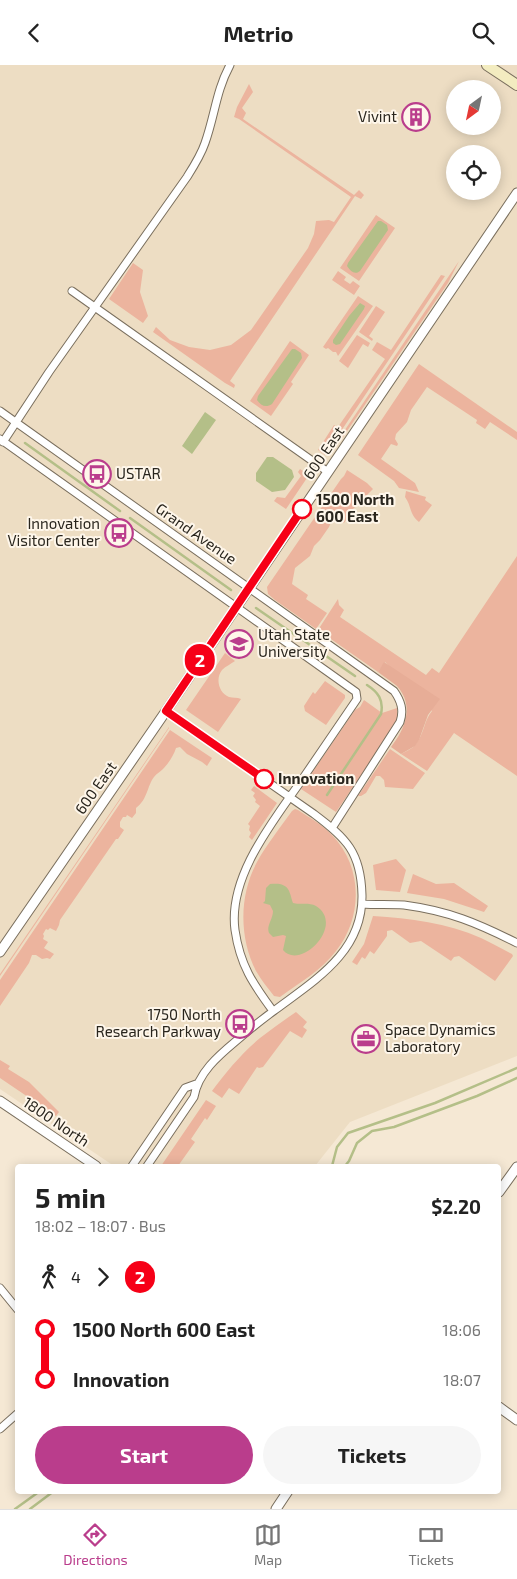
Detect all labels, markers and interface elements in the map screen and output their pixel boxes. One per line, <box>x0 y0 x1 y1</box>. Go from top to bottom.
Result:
icon: back <box>20 19 48 47</box>
icon: search <box>469 19 497 47</box>
text: Metrio <box>223 20 294 46</box>
north arrow <box>446 80 501 135</box>
map controls <box>446 80 501 200</box>
building icon: Vivint <box>401 102 431 132</box>
place label: Vivint <box>358 107 397 125</box>
button: locate <box>446 145 501 200</box>
street label: 600 East <box>299 422 348 482</box>
bus stop icon: USTAR <box>82 459 112 489</box>
place label: USTAR <box>116 464 161 482</box>
place label: 1500 North 600 East <box>316 490 394 525</box>
street label: Grand Avenue <box>153 499 240 568</box>
marker: 1500 North 600 East <box>292 499 312 519</box>
place label: Innovation Visitor Center <box>7 514 100 549</box>
bus stop icon: Innovation Visitor Center <box>104 518 134 548</box>
place label: Utah State University <box>258 625 330 660</box>
school or university icon: Utah State University <box>224 629 254 659</box>
line badge: 2 <box>184 644 216 676</box>
text: 2 <box>195 649 205 671</box>
street label: 600 East <box>71 757 120 817</box>
marker: Innovation <box>254 769 274 789</box>
place label: Innovation <box>278 769 354 787</box>
place label: 1750 North Research Parkway <box>95 1005 221 1040</box>
bus stop icon: 1750 North Research Parkway <box>225 1009 255 1039</box>
place label: Space Dynamics Laboratory <box>385 1020 496 1055</box>
office icon: Space Dynamics Laboratory <box>351 1024 381 1054</box>
street label: 1800 North <box>20 1092 93 1150</box>
text: 5 min <box>35 1180 106 1214</box>
text: $2.20 <box>431 1195 481 1218</box>
text: 18:02 – 18:07 · Bus <box>35 1216 166 1235</box>
icon: walk <box>35 1263 63 1291</box>
icon: forward <box>89 1263 117 1291</box>
text: 2 <box>135 1266 145 1288</box>
text: 4 <box>71 1267 81 1286</box>
text: 1500 North 600 East <box>73 1318 255 1341</box>
text: 18:06 <box>442 1320 481 1339</box>
text: Innovation <box>73 1368 170 1391</box>
text: 18:07 <box>443 1370 481 1389</box>
button: Start <box>35 1426 253 1484</box>
button: Tickets <box>263 1426 481 1484</box>
tab: Directions <box>63 1521 128 1568</box>
tab: Map <box>254 1521 282 1568</box>
tab: Tickets <box>408 1521 454 1568</box>

